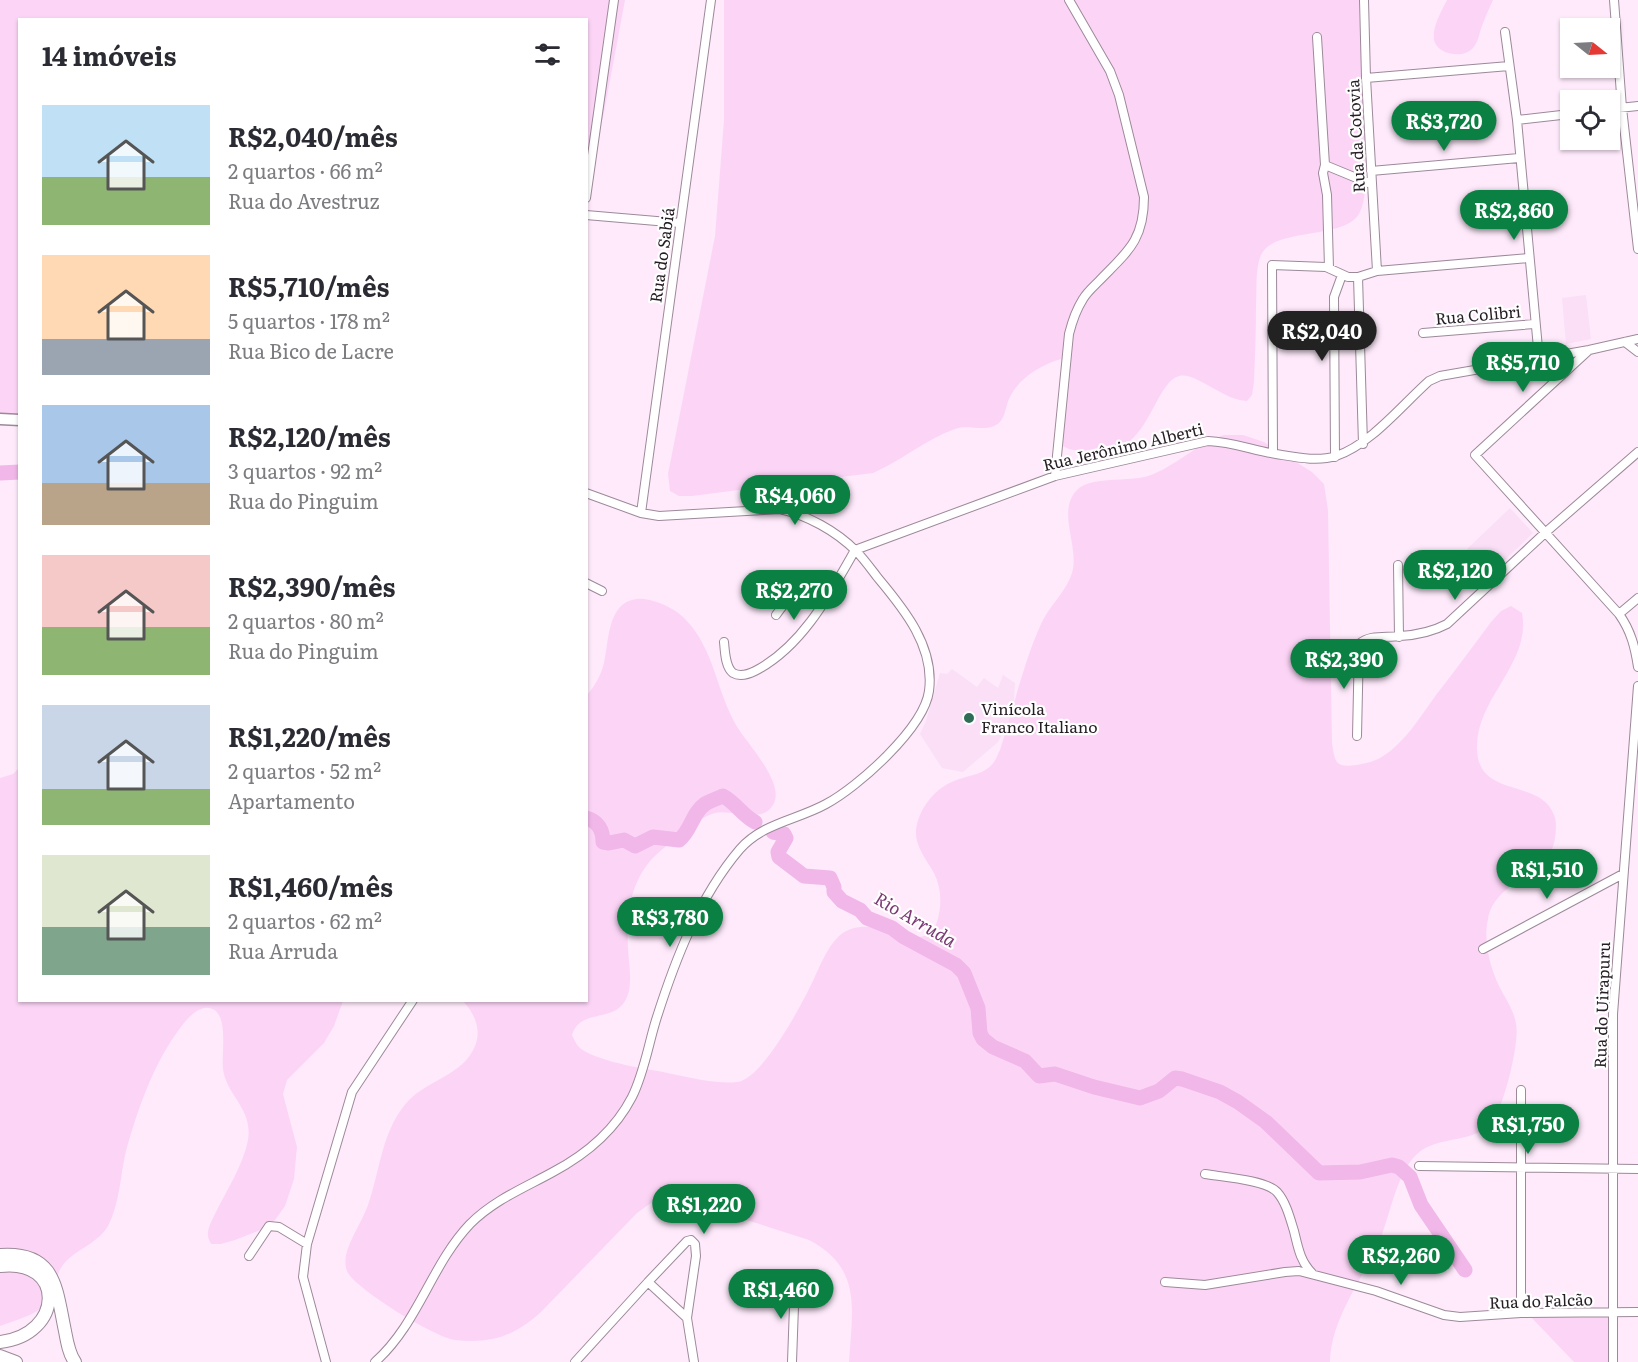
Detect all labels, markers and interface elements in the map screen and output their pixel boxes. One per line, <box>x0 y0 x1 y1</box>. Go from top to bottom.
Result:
north arrow <box>1560 18 1620 78</box>
map controls <box>1560 18 1620 150</box>
text: 14 imóveis <box>42 35 176 74</box>
icon: filters <box>531 38 564 71</box>
street label: Rua da Cotovia <box>1340 78 1370 193</box>
button: locate <box>1560 90 1620 150</box>
pin: R$3,720 <box>1389 101 1499 152</box>
text: R$3,720 <box>1405 105 1483 135</box>
text: R$2,040/mês <box>228 116 398 155</box>
icon: home <box>90 129 162 201</box>
text: 2 quartos · 66 m² <box>228 155 383 185</box>
text: Rua do Avestruz <box>228 185 380 215</box>
pin: R$2,860 <box>1459 190 1569 241</box>
text: R$2,860 <box>1474 194 1554 224</box>
street label: Rua do Sabiá <box>642 205 680 304</box>
text: R$5,710/mês <box>228 266 389 305</box>
icon: home <box>90 279 162 351</box>
street label: Rua Colibri <box>1434 298 1522 330</box>
text: 5 quartos · 178 m² <box>228 305 390 335</box>
pin: R$2,040 <box>1267 311 1377 362</box>
text: R$2,040 <box>1282 315 1362 345</box>
text: Rua Bico de Lacre <box>228 335 394 365</box>
pin: R$5,710 <box>1468 342 1578 393</box>
text: R$5,710 <box>1486 346 1560 376</box>
text: R$2,120/mês <box>228 416 391 455</box>
street label: Rua Jerônimo Alberti <box>1040 416 1205 476</box>
icon: home <box>90 429 162 501</box>
text: 3 quartos · 92 m² <box>228 455 382 485</box>
pin: R$4,060 <box>740 475 850 526</box>
text: R$4,060 <box>754 479 836 509</box>
text: Rua do Pinguim <box>228 485 379 515</box>
pin: R$2,120 <box>1400 550 1510 601</box>
text: R$2,120 <box>1417 554 1493 584</box>
text: R$2,390/mês <box>228 566 395 605</box>
pin: R$2,270 <box>739 570 849 621</box>
text: R$2,270 <box>755 574 833 604</box>
icon: home <box>90 579 162 651</box>
text: 2 quartos · 80 m² <box>228 605 384 635</box>
text: Rua do Pinguim <box>228 635 379 665</box>
pin: R$2,390 <box>1289 639 1399 690</box>
text: R$2,390 <box>1304 643 1384 673</box>
place label: Vinícola Franco Italiano <box>981 696 1098 738</box>
marker: Vinícola Franco Italiano <box>962 711 976 725</box>
text: R$1,220/mês <box>228 716 391 755</box>
icon: home <box>90 729 162 801</box>
text: 2 quartos · 52 m² <box>228 755 381 785</box>
text: Apartamento <box>228 785 355 815</box>
pin: R$1,510 <box>1492 849 1602 900</box>
text: R$1,510 <box>1510 853 1584 883</box>
text: R$1,460/mês <box>228 866 393 905</box>
icon: home <box>90 879 162 951</box>
water label: Rio Arruda <box>870 884 962 953</box>
pin: R$3,780 <box>615 897 725 948</box>
text: R$3,780 <box>631 901 709 931</box>
text: 2 quartos · 62 m² <box>228 905 382 935</box>
text: Rua Arruda <box>228 935 338 965</box>
street label: Rua do Uirapuru <box>1587 941 1615 1069</box>
pin: R$1,750 <box>1473 1104 1583 1155</box>
text: R$1,750 <box>1491 1108 1565 1138</box>
pin: R$1,220 <box>649 1184 759 1235</box>
text: R$1,220 <box>666 1188 742 1218</box>
pin: R$2,260 <box>1346 1235 1456 1286</box>
text: R$2,260 <box>1362 1239 1440 1269</box>
pin: R$1,460 <box>726 1269 836 1320</box>
text: R$1,460 <box>742 1273 820 1303</box>
street label: Rua do Falcão <box>1489 1286 1593 1314</box>

